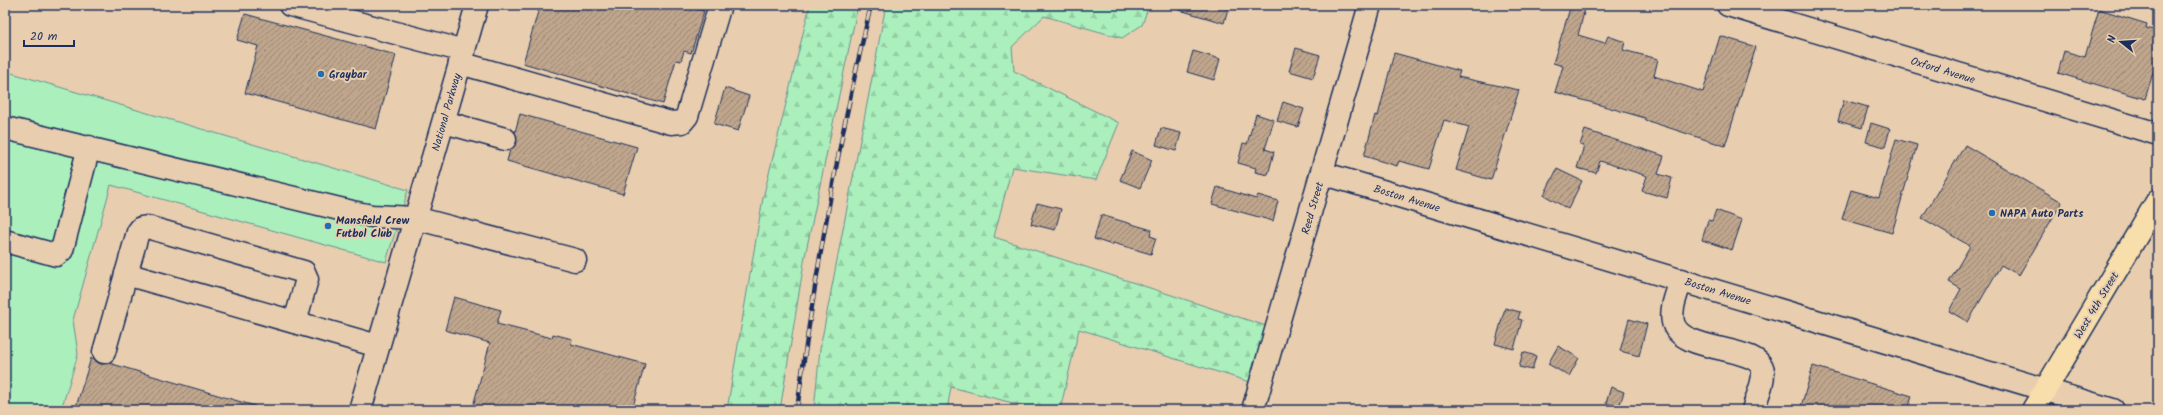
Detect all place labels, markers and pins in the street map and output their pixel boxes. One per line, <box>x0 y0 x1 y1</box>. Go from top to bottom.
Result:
place label: Graybar <box>329 66 368 84</box>
marker: Graybar <box>316 69 326 79</box>
place label: NAPA Auto Parts <box>2000 205 2084 223</box>
marker: NAPA Auto Parts <box>1987 208 1997 218</box>
place label: Mansfield Crew Futbol Club <box>336 212 409 243</box>
marker: Mansfield Crew Futbol Club <box>323 221 333 231</box>

